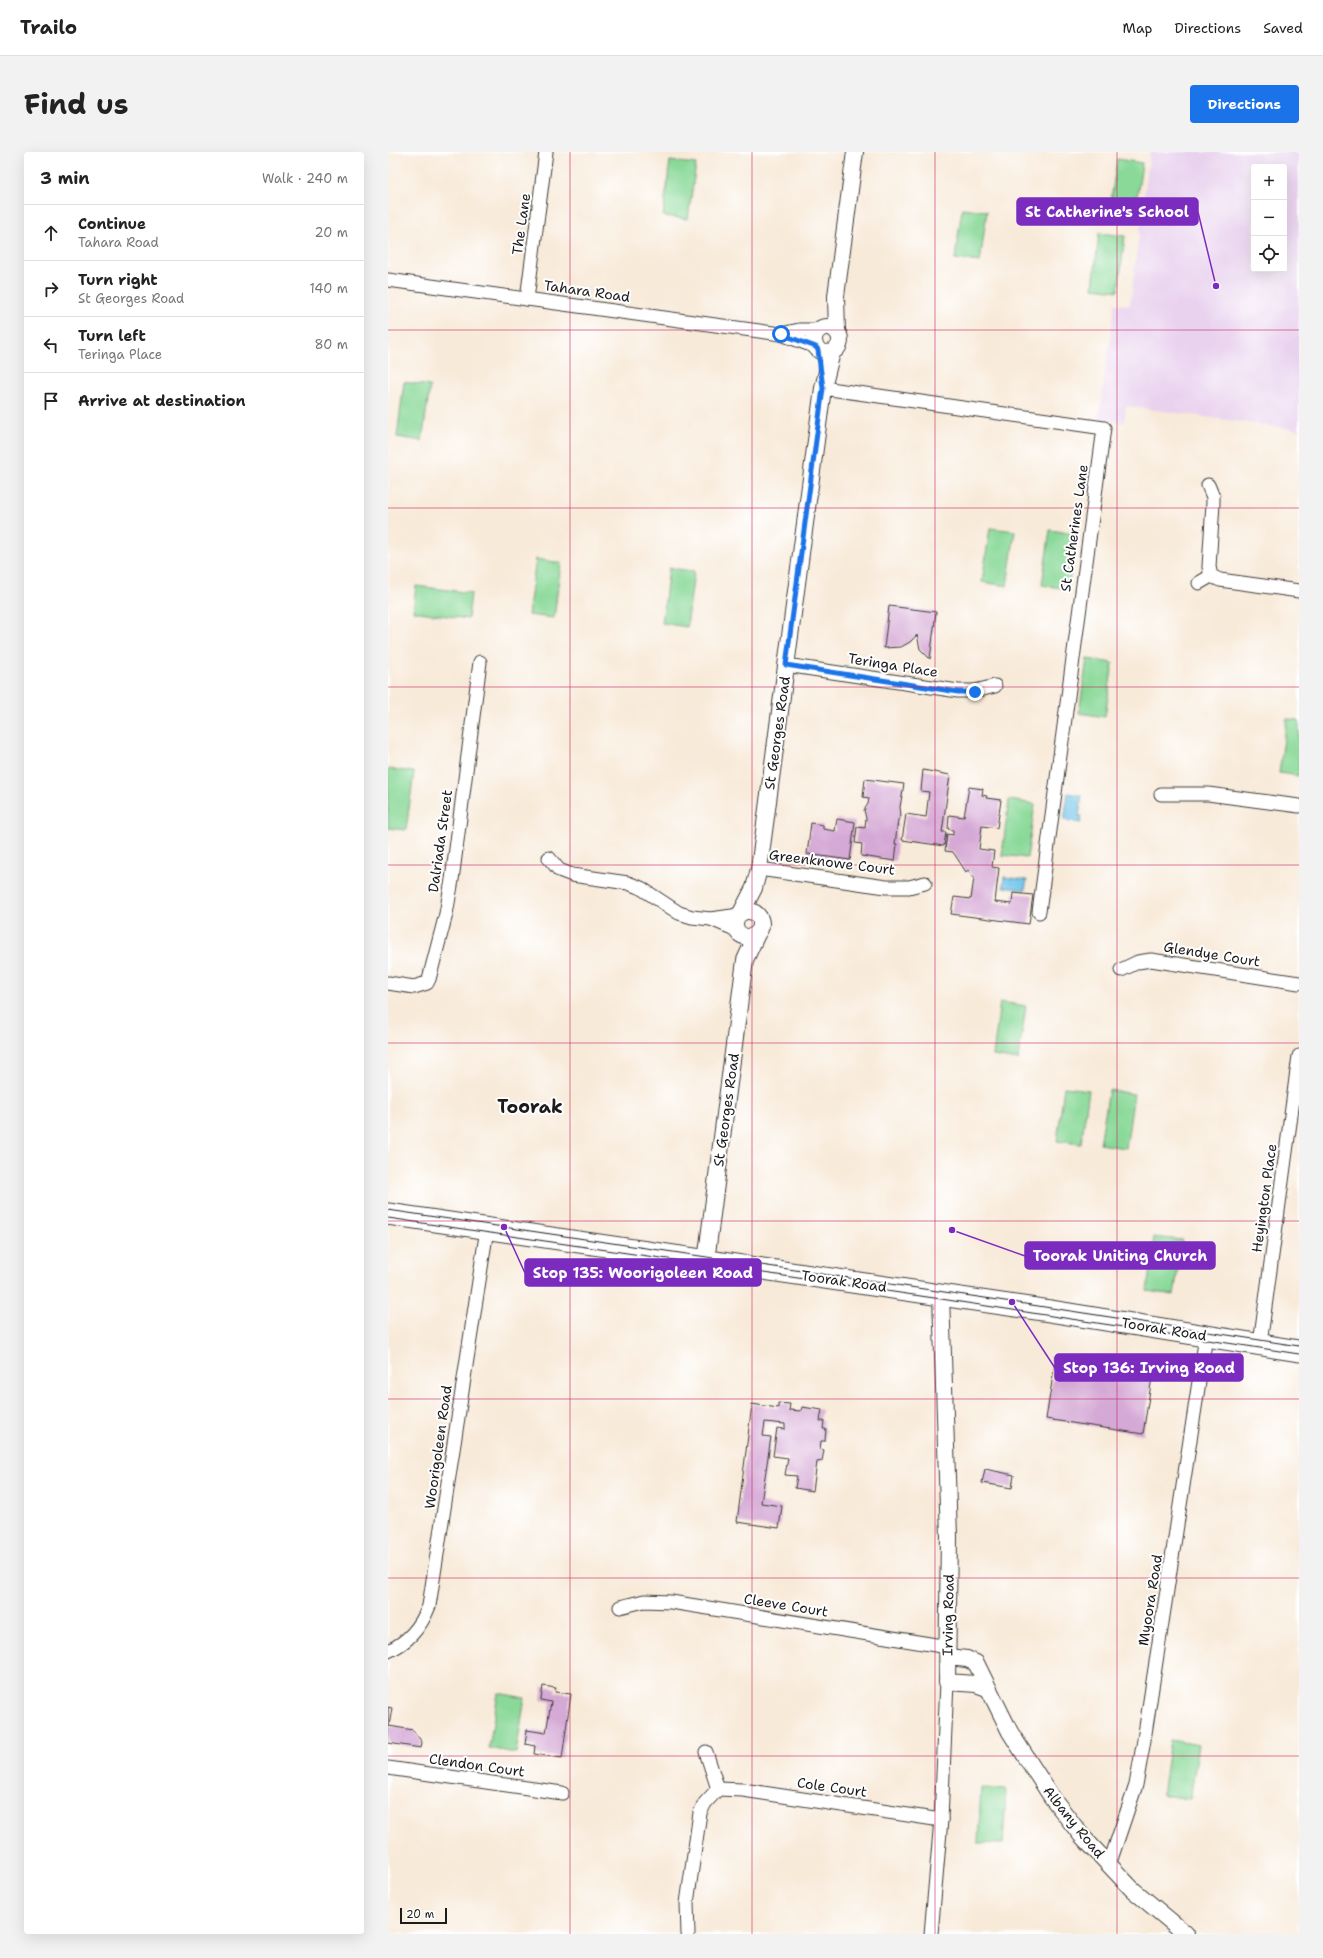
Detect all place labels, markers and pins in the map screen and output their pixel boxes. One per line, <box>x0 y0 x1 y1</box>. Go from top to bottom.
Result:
callout: St Catherine's School <box>1017 198 1198 225</box>
callout: Toorak Uniting Church <box>1025 1242 1215 1269</box>
callout: Stop 135: Woorigoleen Road <box>525 1259 761 1286</box>
callout: Stop 136: Irving Road <box>1055 1354 1243 1381</box>

